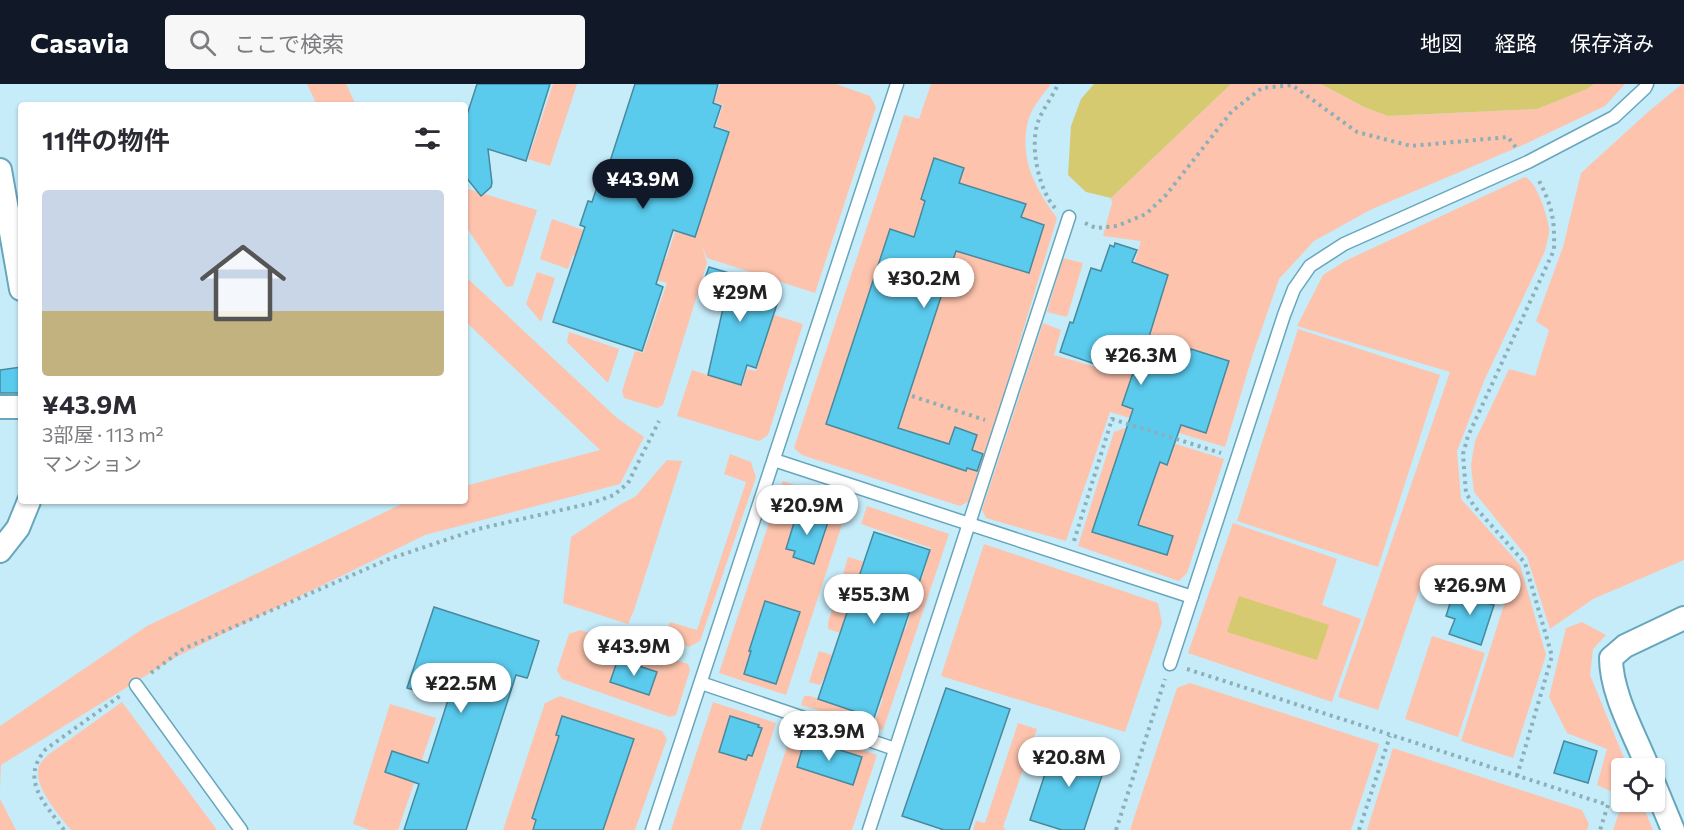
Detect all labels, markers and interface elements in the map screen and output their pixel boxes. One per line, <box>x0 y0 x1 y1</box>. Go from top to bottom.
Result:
search box <box>165 15 585 69</box>
text: Casavia <box>30 25 129 59</box>
icon: search <box>186 26 219 59</box>
text: ここで検索 <box>234 30 344 57</box>
text: 地図 <box>1420 30 1462 55</box>
text: 経路 <box>1495 30 1537 55</box>
text: 保存済み <box>1570 30 1654 55</box>
icon: filters <box>411 122 444 155</box>
text: 11件の物件 <box>42 124 170 155</box>
pin: ¥43.9M <box>594 159 692 210</box>
text: ¥43.9M <box>606 166 680 190</box>
icon: home <box>189 229 297 337</box>
pin: ¥30.2M <box>875 258 973 309</box>
text: ¥30.2M <box>887 265 961 289</box>
pin: ¥29M <box>704 272 776 323</box>
text: ¥29M <box>712 279 768 303</box>
pin: ¥26.3M <box>1092 335 1190 386</box>
text: ¥26.3M <box>1105 342 1177 366</box>
text: ¥43.9M <box>42 388 137 419</box>
text: 3部屋 · 113 m² <box>42 422 164 446</box>
text: マンション <box>42 451 142 475</box>
pin: ¥20.9M <box>758 485 856 536</box>
text: ¥20.9M <box>770 492 844 516</box>
pin: ¥26.9M <box>1421 565 1519 616</box>
text: ¥26.9M <box>1434 572 1506 596</box>
pin: ¥55.3M <box>825 574 923 625</box>
text: ¥55.3M <box>838 581 910 605</box>
pin: ¥43.9M <box>585 626 683 677</box>
text: ¥43.9M <box>597 633 671 657</box>
pin: ¥22.5M <box>412 663 510 714</box>
text: ¥22.5M <box>425 670 497 694</box>
pin: ¥23.9M <box>780 711 878 762</box>
text: ¥23.9M <box>793 718 865 742</box>
pin: ¥20.8M <box>1020 737 1118 788</box>
text: ¥20.8M <box>1032 744 1106 768</box>
map controls <box>1611 758 1665 812</box>
button: locate <box>1611 758 1665 812</box>

